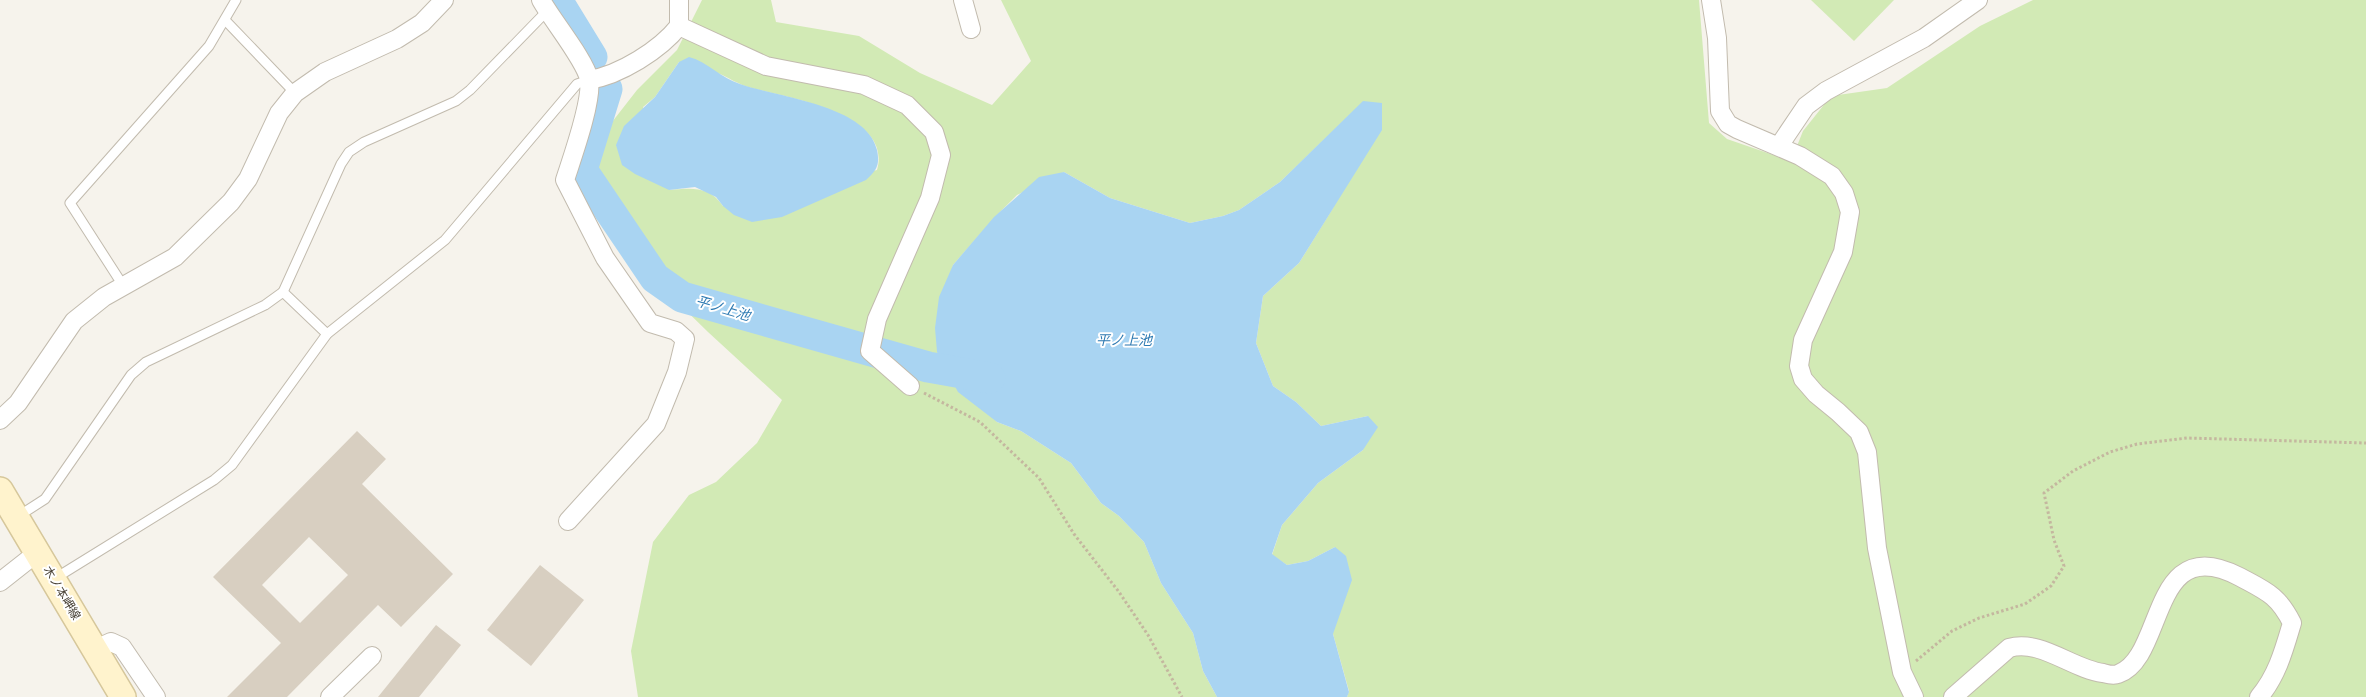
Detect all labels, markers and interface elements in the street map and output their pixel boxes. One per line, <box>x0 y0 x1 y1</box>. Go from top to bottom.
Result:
water label: 平ノ上池 <box>694 293 754 324</box>
water label: 平ノ上池 <box>1096 332 1154 348</box>
street label: 木ノ本岬線 <box>41 564 83 622</box>

